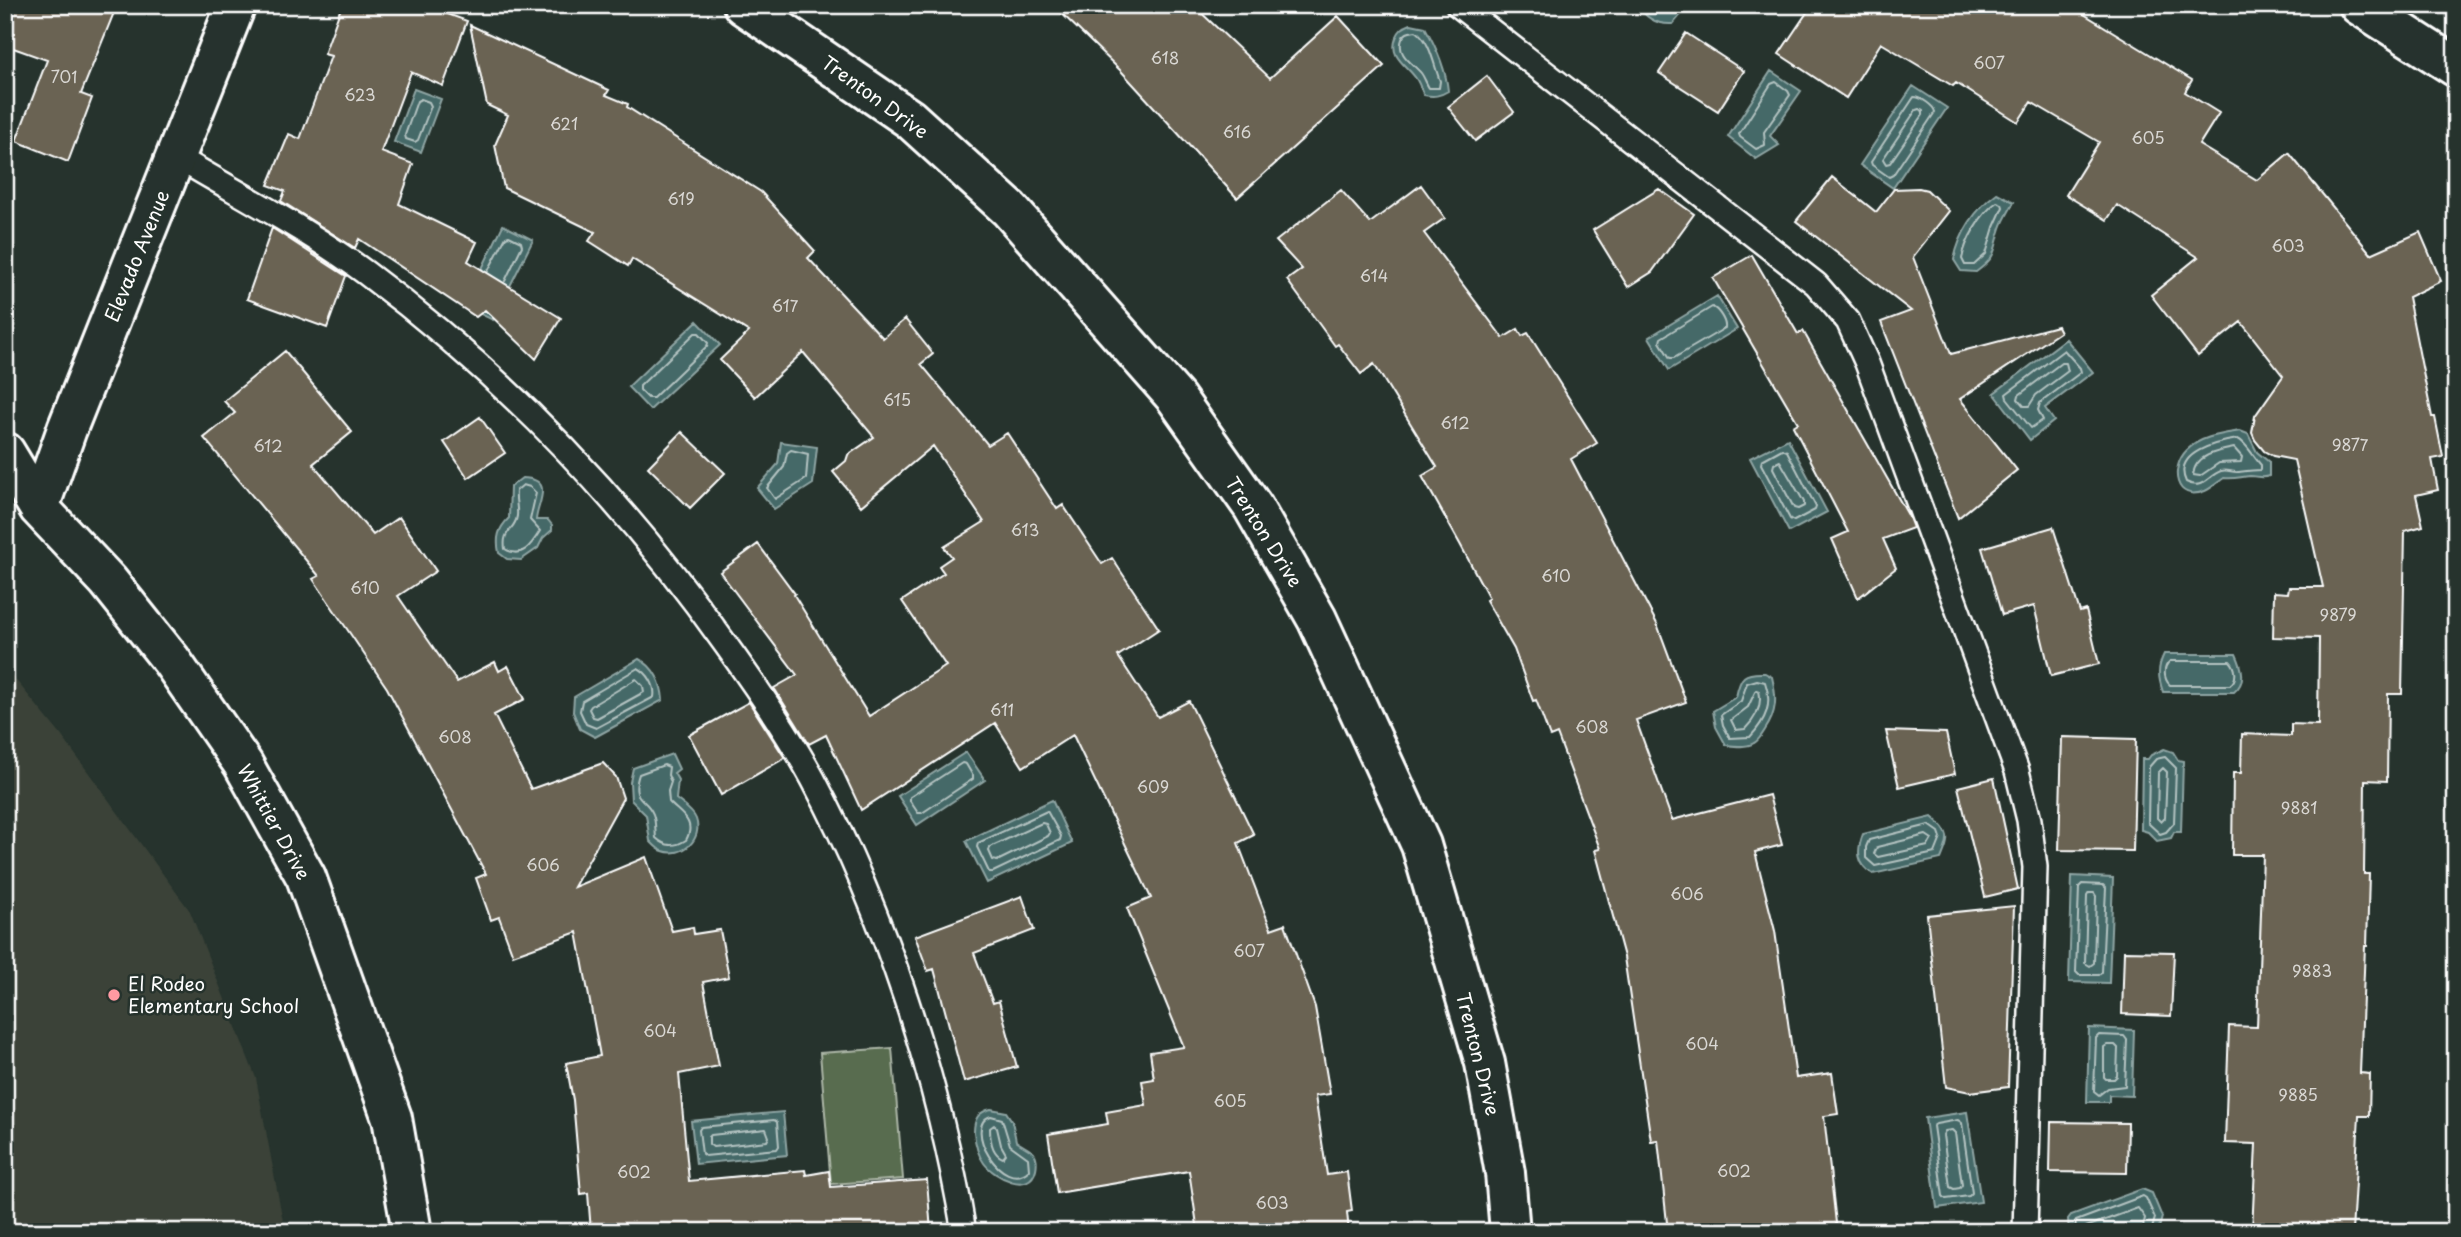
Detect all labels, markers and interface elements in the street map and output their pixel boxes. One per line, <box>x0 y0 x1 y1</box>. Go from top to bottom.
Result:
house number: 618 <box>1151 45 1179 69</box>
street label: Trenton Drive <box>816 48 935 145</box>
house number: 607 <box>1973 50 2005 74</box>
house number: 701 <box>51 64 77 88</box>
house number: 623 <box>344 82 376 106</box>
house number: 621 <box>550 111 578 135</box>
house number: 616 <box>1223 119 1251 143</box>
house number: 605 <box>2131 125 2165 149</box>
street label: Elevado Avenue <box>97 185 175 326</box>
house number: 619 <box>667 186 695 210</box>
house number: 603 <box>2271 233 2305 257</box>
house number: 614 <box>1360 263 1388 287</box>
house number: 617 <box>772 293 799 317</box>
house number: 615 <box>883 387 911 411</box>
house number: 612 <box>1440 410 1470 434</box>
house number: 9877 <box>2332 432 2369 456</box>
house number: 612 <box>253 433 283 457</box>
street label: Trenton Drive <box>1220 471 1310 592</box>
house number: 613 <box>1011 517 1039 541</box>
house number: 610 <box>1541 563 1571 587</box>
house number: 610 <box>350 575 380 599</box>
house number: 9879 <box>2319 602 2357 626</box>
house number: 611 <box>990 697 1014 721</box>
house number: 608 <box>1575 714 1609 738</box>
house number: 608 <box>438 724 472 748</box>
street label: Whittier Drive <box>232 759 318 884</box>
house number: 609 <box>1137 774 1169 798</box>
house number: 9881 <box>2281 795 2317 819</box>
house number: 606 <box>526 852 560 876</box>
house number: 606 <box>1670 881 1704 905</box>
house number: 607 <box>1233 938 1265 962</box>
house number: 9883 <box>2292 958 2332 982</box>
place label: El Rodeo Elementary School <box>128 969 299 1019</box>
marker: El Rodeo Elementary School <box>106 987 122 1003</box>
street label: Trenton Drive <box>1450 989 1508 1118</box>
house number: 604 <box>643 1018 677 1042</box>
house number: 604 <box>1685 1031 1719 1055</box>
house number: 9885 <box>2278 1082 2318 1106</box>
house number: 605 <box>1213 1088 1247 1112</box>
house number: 602 <box>1717 1158 1751 1182</box>
house number: 602 <box>617 1159 651 1183</box>
house number: 603 <box>1255 1190 1289 1214</box>

